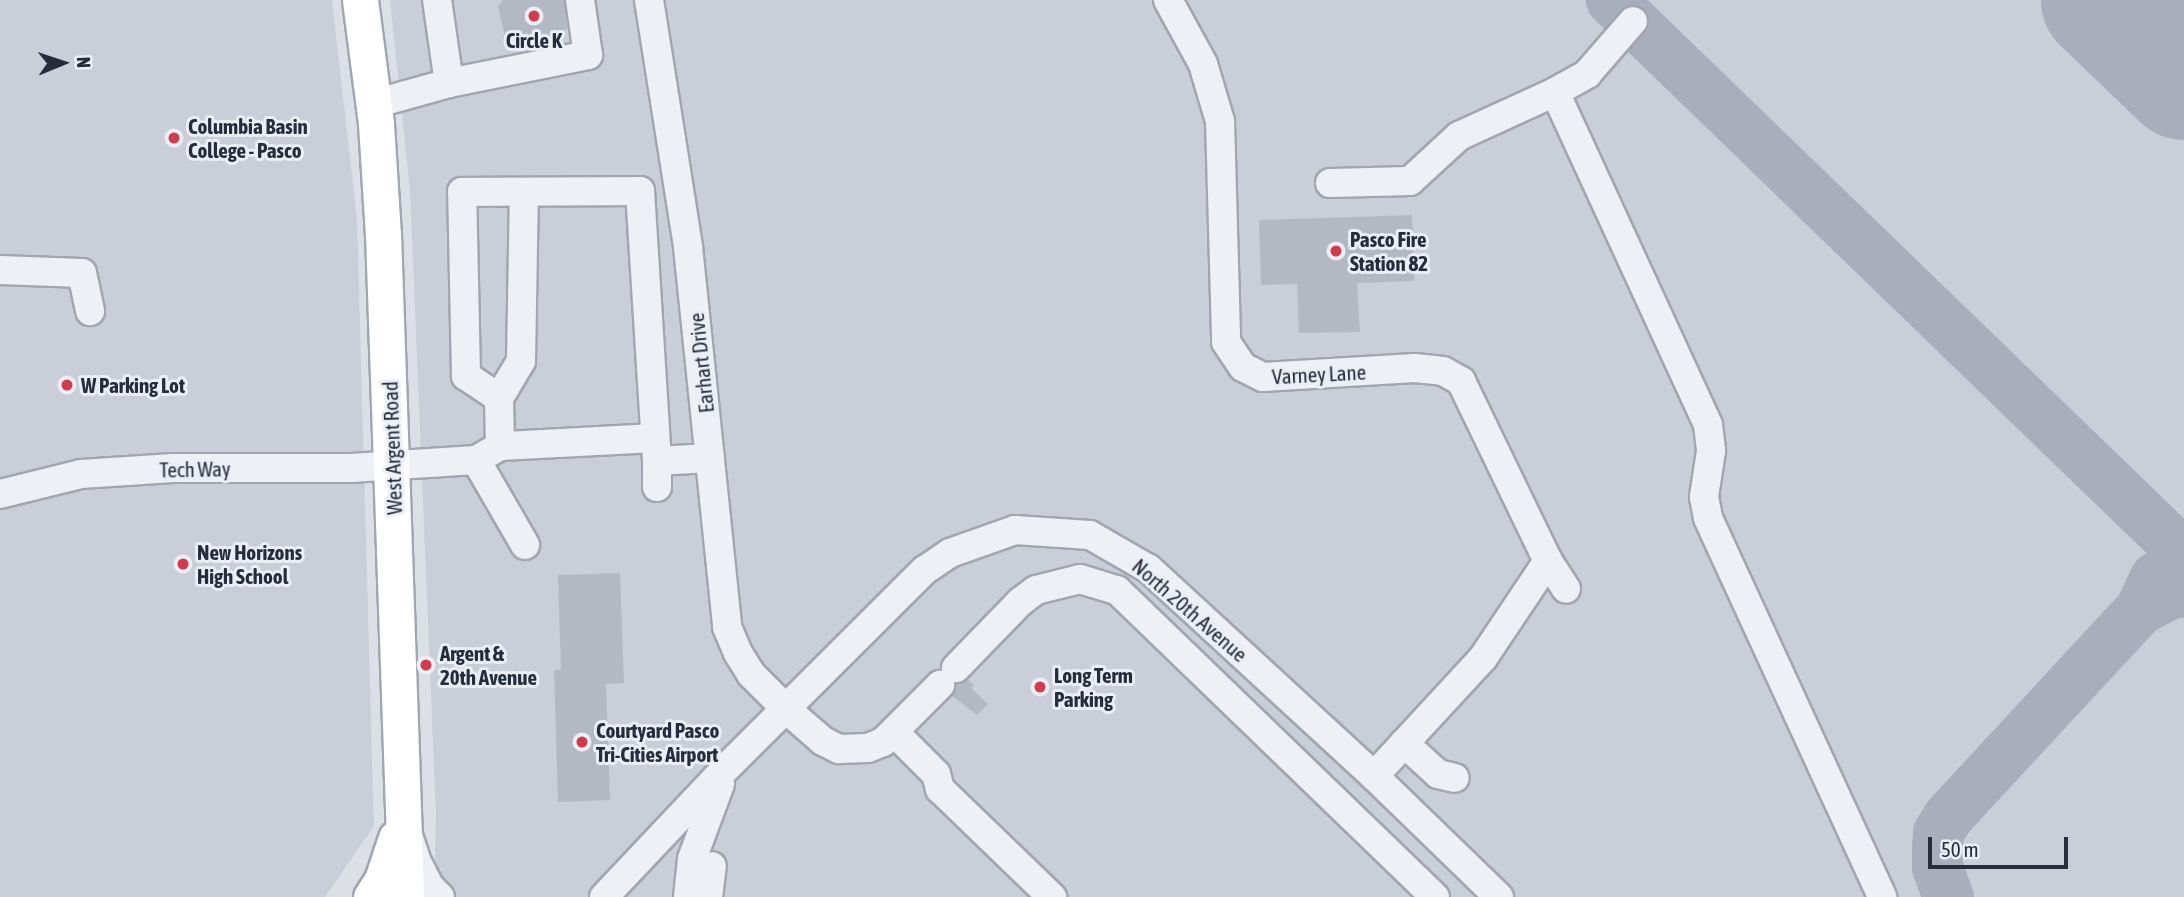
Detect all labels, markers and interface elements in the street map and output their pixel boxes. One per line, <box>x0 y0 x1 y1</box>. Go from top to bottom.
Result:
marker: Circle K <box>526 8 542 24</box>
place label: Circle K <box>506 27 562 53</box>
north arrow <box>28 28 98 98</box>
text: N <box>73 56 95 68</box>
place label: Columbia Basin College - Pasco <box>188 113 308 163</box>
marker: Columbia Basin College - Pasco <box>166 130 182 146</box>
place label: Pasco Fire Station 82 <box>1350 226 1428 276</box>
marker: Pasco Fire Station 82 <box>1328 243 1344 259</box>
street label: Earhart Drive <box>683 312 719 414</box>
street label: Varney Lane <box>1271 359 1367 389</box>
place label: W Parking Lot <box>81 372 185 398</box>
marker: W Parking Lot <box>59 377 75 393</box>
street label: West Argent Road <box>377 381 407 515</box>
street label: Tech Way <box>159 456 231 482</box>
place label: New Horizons High School <box>197 539 302 589</box>
street label: North 20th Avenue <box>1127 553 1253 667</box>
marker: New Horizons High School <box>175 556 191 572</box>
place label: Argent & 20th Avenue <box>440 640 537 690</box>
marker: Argent & 20th Avenue <box>418 657 434 673</box>
place label: Long Term Parking <box>1054 662 1133 712</box>
marker: Long Term Parking <box>1032 679 1048 695</box>
place label: Courtyard Pasco Tri-Cities Airport <box>596 717 719 767</box>
marker: Courtyard Pasco Tri-Cities Airport <box>574 734 590 750</box>
scale bar <box>1932 824 2072 868</box>
text: 50 m <box>1941 837 1979 861</box>

